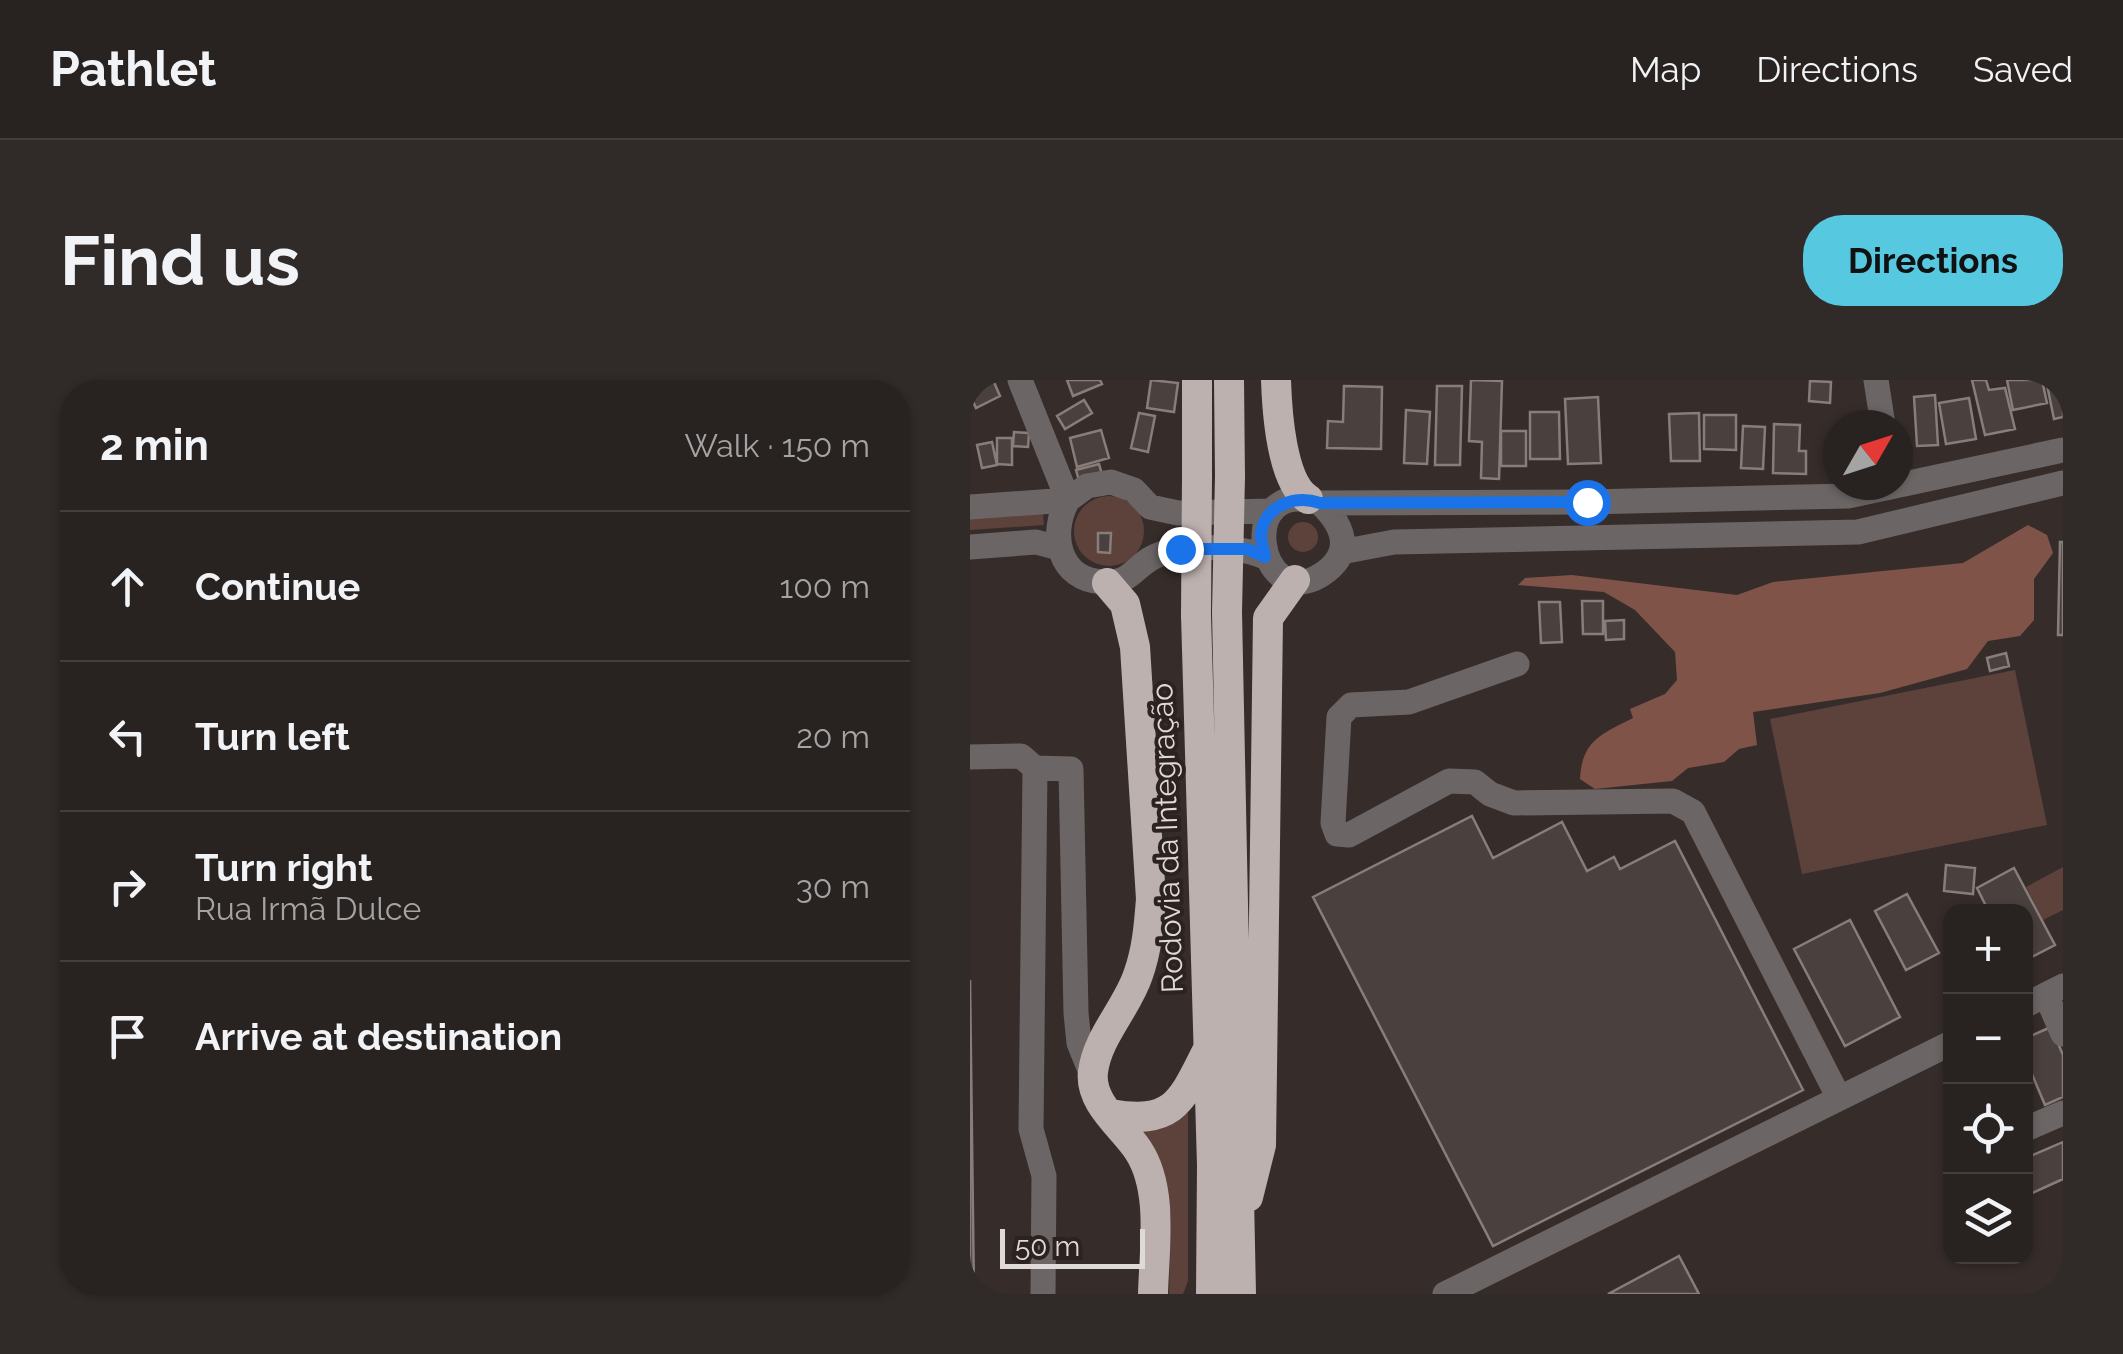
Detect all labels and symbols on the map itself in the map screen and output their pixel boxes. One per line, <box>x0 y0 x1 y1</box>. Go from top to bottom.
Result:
north arrow <box>1823 410 1913 500</box>
route start <box>1565 480 1611 526</box>
route end <box>1158 527 1204 573</box>
street label: Rodovia da Integração <box>1144 682 1190 994</box>
scale bar <box>1000 1224 1145 1268</box>

